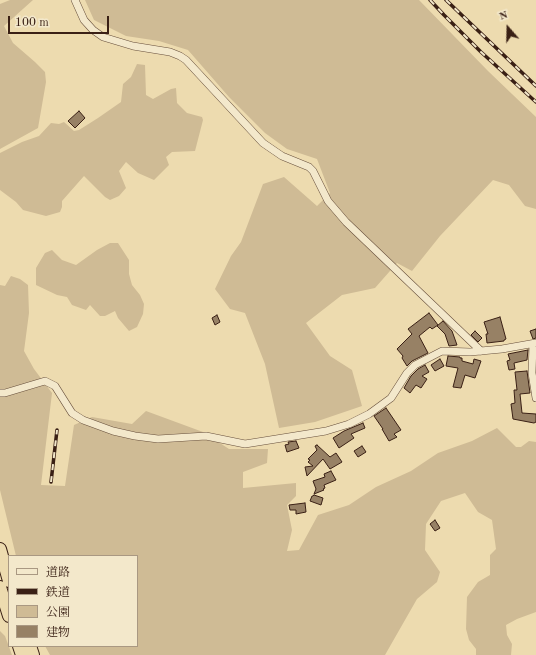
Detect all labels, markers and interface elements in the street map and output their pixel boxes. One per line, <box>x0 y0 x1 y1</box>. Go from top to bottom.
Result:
scale bar <box>10 8 111 34</box>
north arrow <box>488 8 528 48</box>
text: N <box>498 10 510 23</box>
text: 100 m <box>15 17 49 29</box>
legend <box>8 555 138 647</box>
text: 道路 <box>46 567 70 579</box>
text: 鉄道 <box>46 587 70 599</box>
text: 公園 <box>46 607 70 619</box>
text: 建物 <box>46 627 70 639</box>

